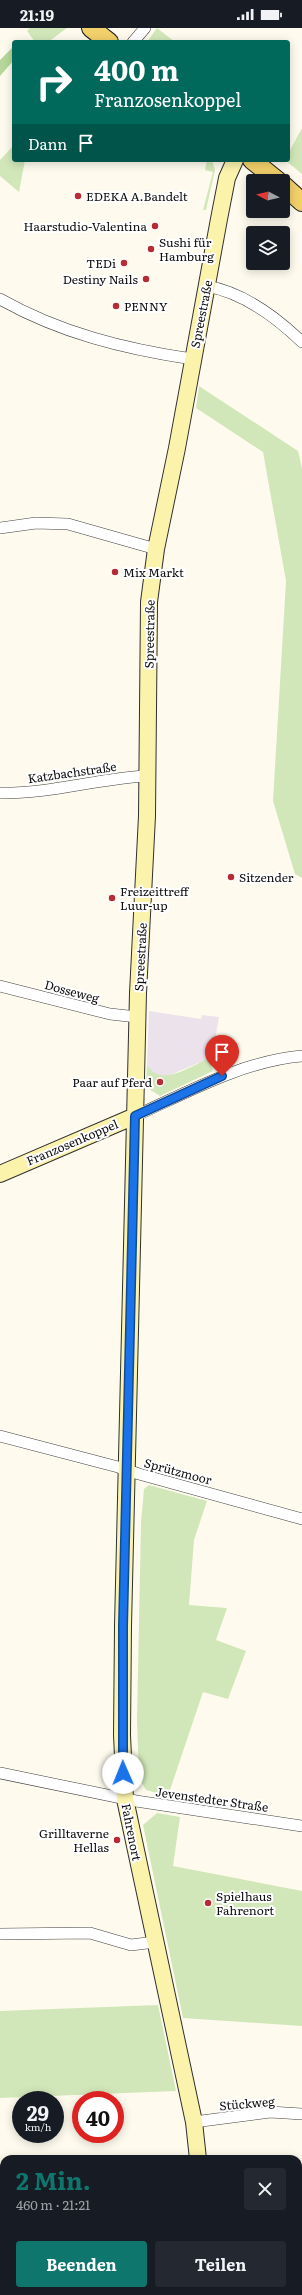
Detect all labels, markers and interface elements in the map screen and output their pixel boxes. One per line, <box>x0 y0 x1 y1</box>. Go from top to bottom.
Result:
text: 21:19 <box>20 3 54 26</box>
text: 400 m <box>94 48 179 90</box>
icon: right <box>28 56 80 108</box>
text: Franzosenkoppel <box>94 86 241 113</box>
text: Dann <box>28 132 67 155</box>
icon: arrive <box>75 132 97 154</box>
north arrow <box>246 174 290 218</box>
map controls <box>246 174 290 270</box>
place label: EDEKA A.Bandelt <box>86 187 188 205</box>
marker: EDEKA A.Bandelt <box>73 191 83 201</box>
place label: Haarstudio-Valentina <box>23 217 148 235</box>
marker: Haarstudio-Valentina <box>150 221 160 231</box>
button: layers <box>246 226 290 270</box>
place label: Sushi für Hamburg <box>159 233 214 265</box>
marker: Sushi für Hamburg <box>146 244 156 254</box>
place label: TEDi <box>86 254 116 272</box>
marker: TEDi <box>119 258 129 268</box>
place label: Destiny Nails <box>63 270 139 288</box>
marker: Destiny Nails <box>141 274 151 284</box>
street label: Spreestraße <box>186 279 216 349</box>
place label: PENNY <box>124 297 168 315</box>
marker: PENNY <box>111 301 121 311</box>
place label: Mix Markt <box>123 563 184 581</box>
marker: Mix Markt <box>110 567 120 577</box>
street label: Spreestraße <box>139 599 159 669</box>
street label: Katzbachstraße <box>26 757 118 787</box>
place label: Sitzender <box>239 868 294 886</box>
marker: Sitzender <box>226 872 236 882</box>
place label: Freizeittreff Luur-up <box>120 882 190 914</box>
marker: Freizeittreff Luur-up <box>107 893 117 903</box>
street label: Spreestraße <box>129 922 151 992</box>
street label: Dosseweg <box>43 975 102 1007</box>
pin <box>205 1035 239 1076</box>
icon: arrive <box>211 1041 233 1063</box>
place label: Paar auf Pferd <box>72 1073 153 1091</box>
marker: Paar auf Pferd <box>155 1077 165 1087</box>
street label: Franzosenkoppel <box>23 1115 121 1169</box>
street label: Sprützmoor <box>142 1453 214 1489</box>
position arrow <box>102 1752 144 1794</box>
street label: Jevenstedter Straße <box>154 1782 270 1816</box>
street label: Fahrenort <box>118 1802 146 1862</box>
place label: Grilltaverne Hellas <box>39 1824 110 1856</box>
marker: Grilltaverne Hellas <box>112 1835 122 1845</box>
place label: Spielhaus Fahrenort <box>216 1887 274 1919</box>
marker: Spielhaus Fahrenort <box>203 1898 213 1908</box>
speed limit sign: 40 <box>72 2091 124 2143</box>
street label: Stückweg <box>219 2092 276 2114</box>
text: 29 <box>27 2097 49 2127</box>
text: km/h <box>25 2119 51 2134</box>
text: 2 Min. <box>16 2162 91 2197</box>
button: close <box>244 2168 286 2210</box>
text: 460 m · 21:21 <box>16 2195 90 2214</box>
button: Beenden <box>16 2241 147 2287</box>
button: Teilen <box>155 2241 286 2287</box>

